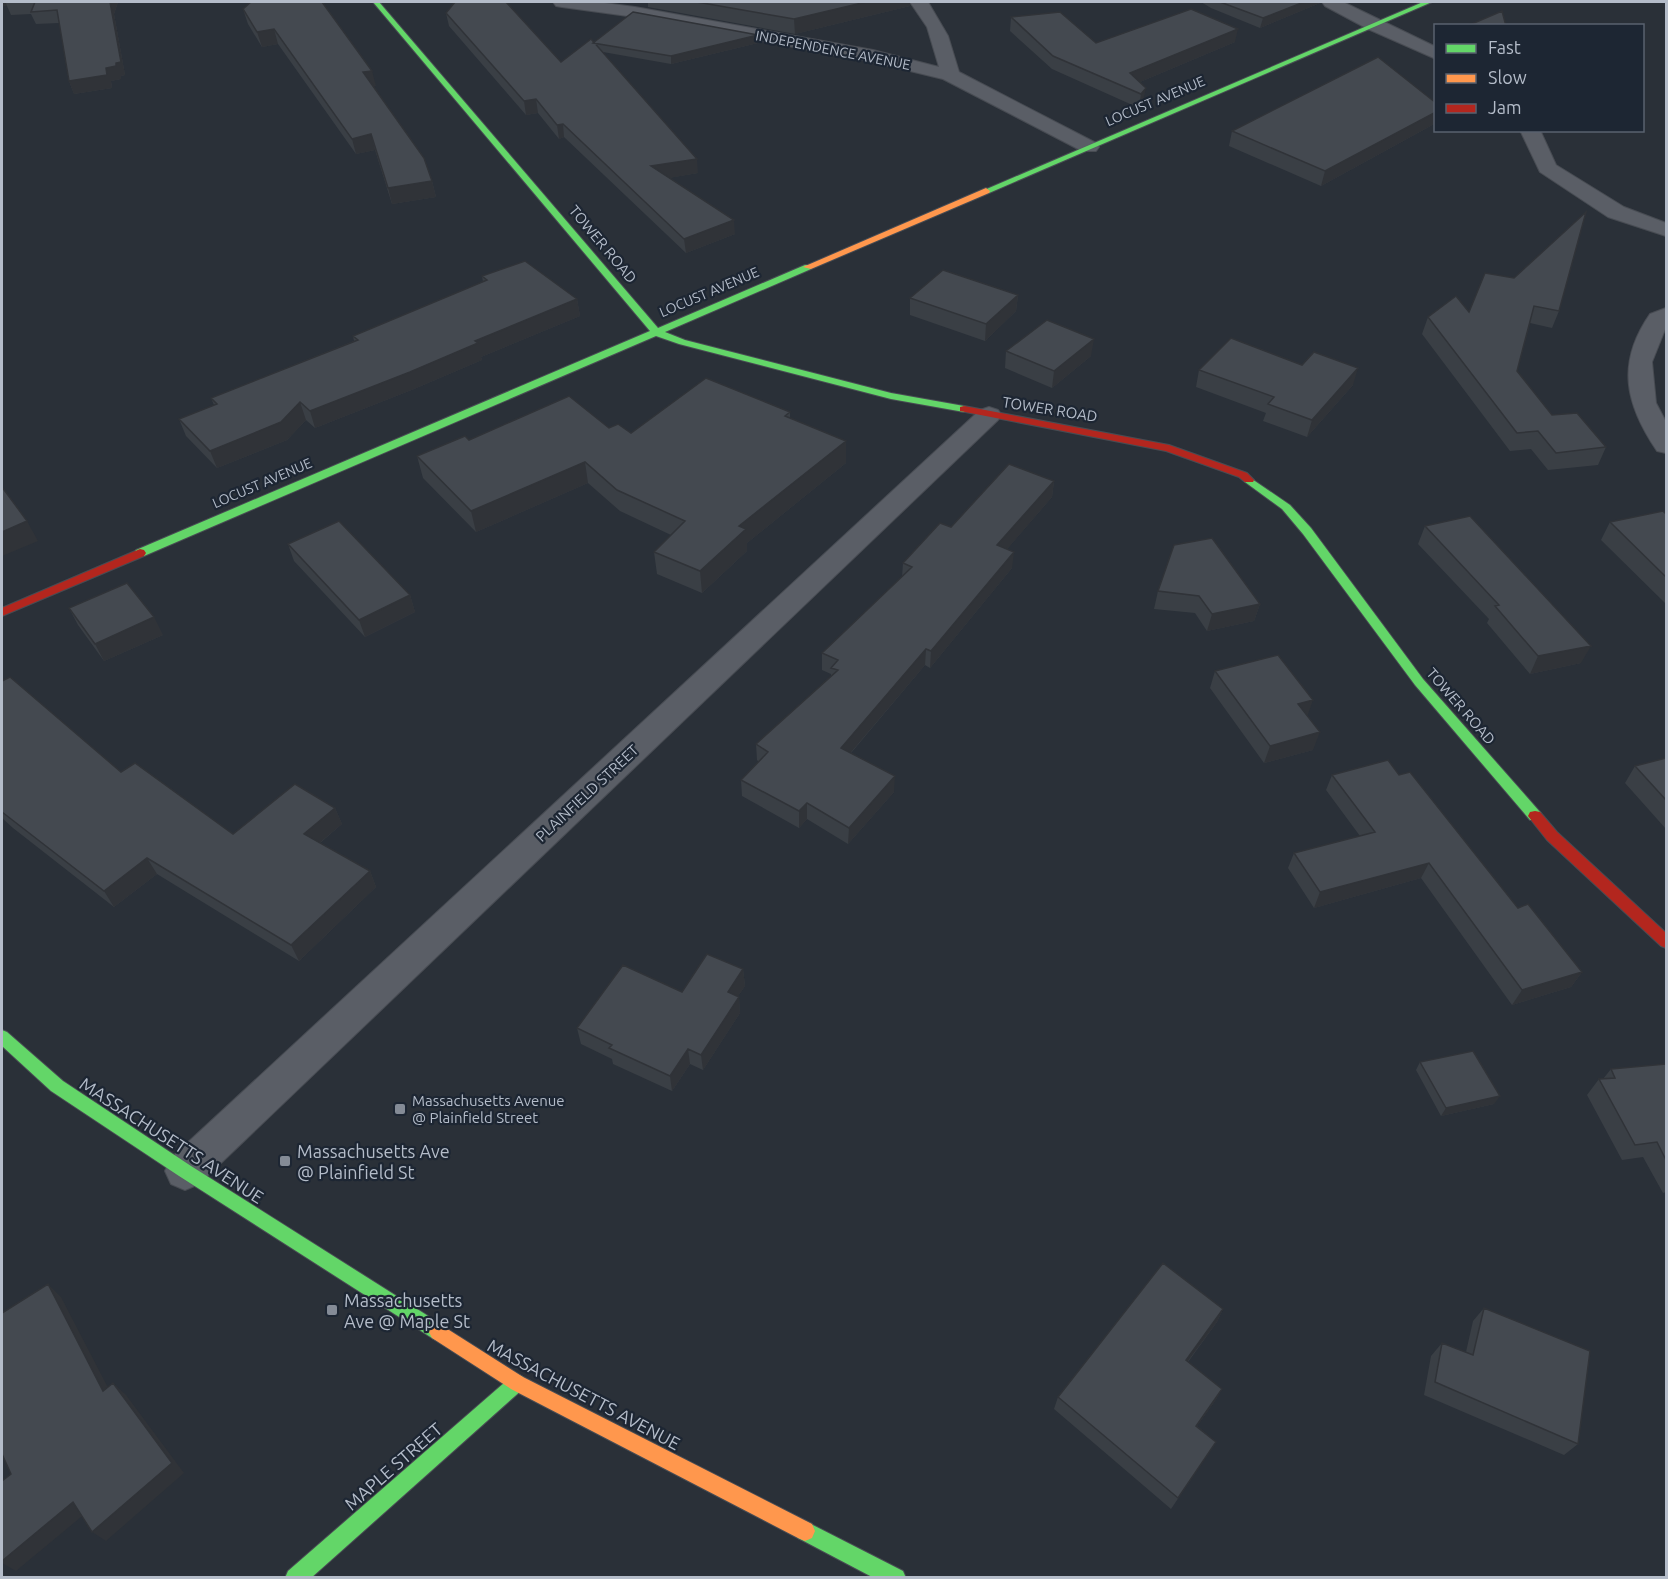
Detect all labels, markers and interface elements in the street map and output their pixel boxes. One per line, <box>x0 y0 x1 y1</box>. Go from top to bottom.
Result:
legend <box>1434 24 1644 132</box>
street label: INDEPENDENCE AVENUE <box>754 27 912 73</box>
text: Fast <box>1488 37 1521 57</box>
text: Slow <box>1488 67 1527 87</box>
street label: LOCUST AVENUE <box>1103 73 1207 129</box>
text: Jam <box>1488 97 1522 117</box>
street label: TOWER ROAD <box>566 202 640 286</box>
street label: LOCUST AVENUE <box>657 264 761 320</box>
street label: TOWER ROAD <box>1001 393 1099 425</box>
street label: LOCUST AVENUE <box>210 455 314 511</box>
street label: TOWER ROAD <box>1423 664 1499 748</box>
street label: PLAINFIELD STREET <box>532 741 642 845</box>
street label: MASSACHUSETTS AVENUE <box>76 1073 268 1207</box>
place label: Massachusetts Avenue @ Plainfield Street <box>412 1092 565 1126</box>
marker: Massachusetts Avenue @ Plainfield Street <box>393 1102 407 1116</box>
place label: Massachusetts Ave @ Plainfield St <box>297 1141 450 1182</box>
marker: Massachusetts Ave @ Plainfield St <box>278 1154 292 1168</box>
place label: Massachusetts Ave @ Maple St <box>344 1290 470 1331</box>
marker: Massachusetts Ave @ Maple St <box>325 1303 339 1317</box>
street label: MASSACHUSETTS AVENUE <box>484 1335 684 1453</box>
street label: MAPLE STREET <box>340 1418 446 1514</box>

